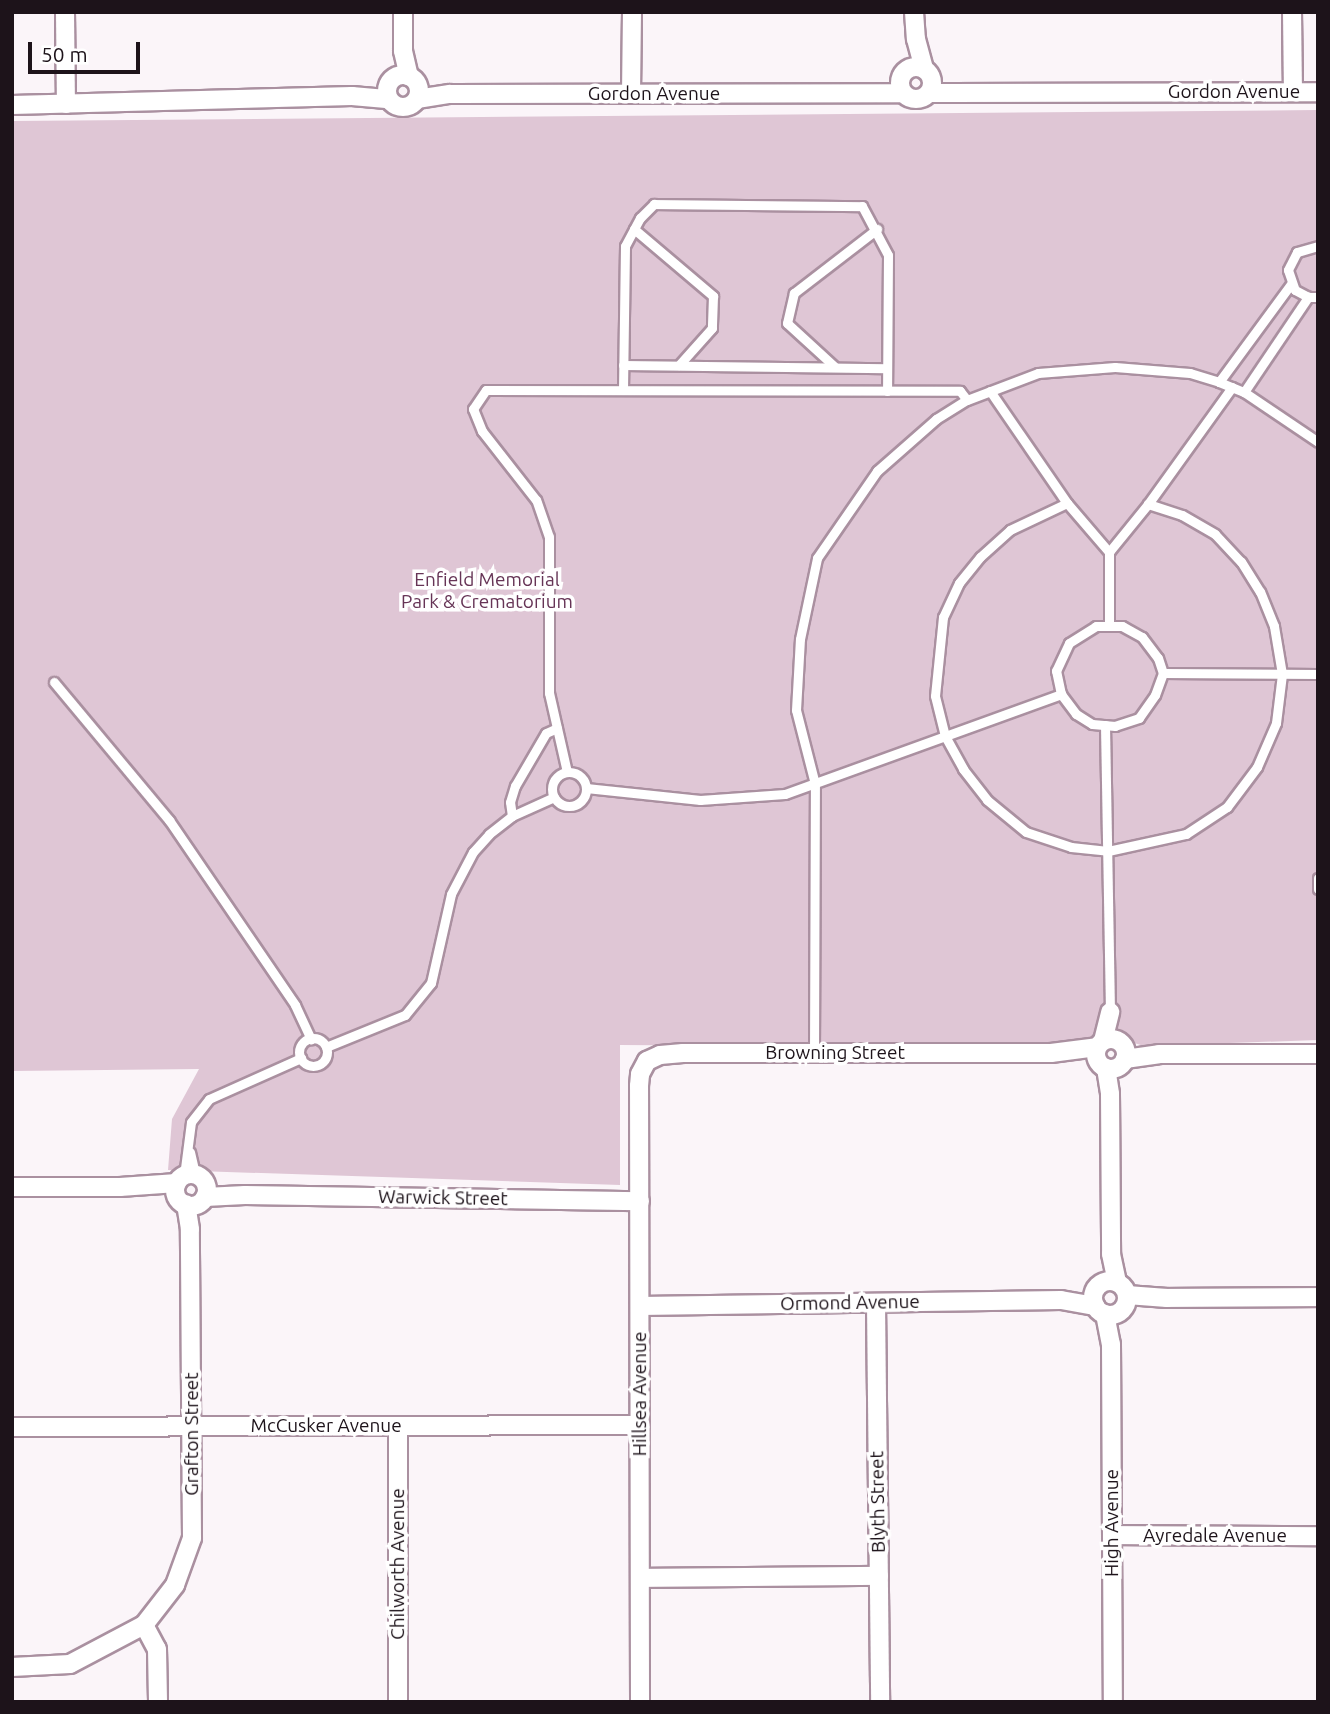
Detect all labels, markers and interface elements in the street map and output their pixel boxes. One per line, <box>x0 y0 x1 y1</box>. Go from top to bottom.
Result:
scale bar <box>32 28 144 72</box>
text: 50 m <box>41 42 88 66</box>
street label: Gordon Avenue <box>1168 81 1300 103</box>
street label: Gordon Avenue <box>588 83 720 105</box>
park label: Enfield Memorial Park & Crematorium <box>401 569 573 613</box>
street label: Browning Street <box>765 1042 905 1064</box>
street label: Warwick Street <box>378 1185 508 1211</box>
street label: Ormond Avenue <box>780 1290 920 1316</box>
street label: Hillsea Avenue <box>629 1332 651 1456</box>
street label: Grafton Street <box>181 1372 203 1496</box>
street label: McCusker Avenue <box>250 1415 402 1437</box>
street label: Blyth Street <box>866 1451 890 1553</box>
street label: High Avenue <box>1101 1469 1123 1577</box>
street label: Chilworth Avenue <box>387 1488 409 1640</box>
street label: Ayredale Avenue <box>1143 1525 1287 1547</box>

